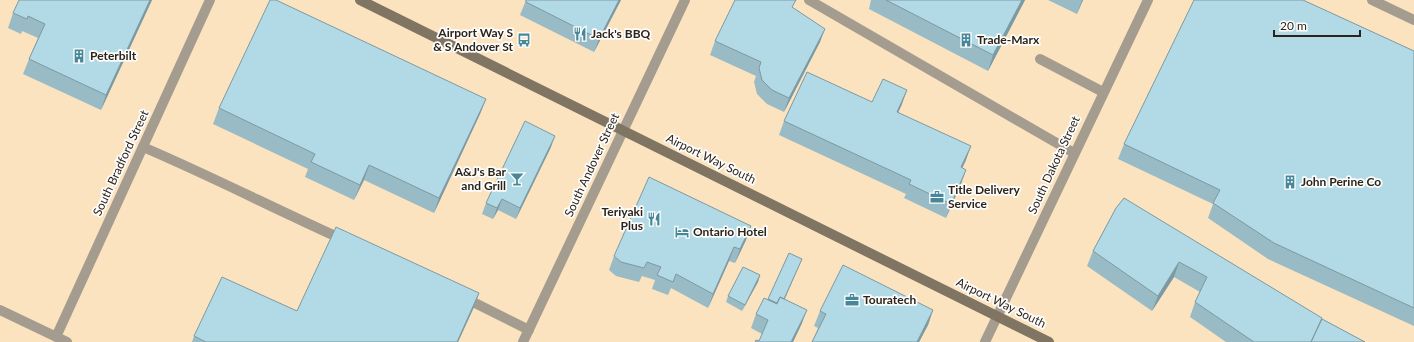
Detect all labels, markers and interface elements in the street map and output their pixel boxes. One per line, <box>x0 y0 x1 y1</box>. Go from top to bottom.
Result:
scale bar <box>1274 12 1360 38</box>
text: 20 m <box>1280 18 1307 33</box>
place label: Airport Way S & S Andover St <box>433 25 514 54</box>
restaurant icon: Jack's BBQ <box>572 26 588 42</box>
place label: Jack's BBQ <box>591 26 651 41</box>
bus stop icon: Airport Way S & S Andover St <box>516 32 532 48</box>
building icon: Trade-Marx <box>958 32 974 48</box>
place label: Trade-Marx <box>977 32 1040 47</box>
building icon: Peterbilt <box>71 48 87 64</box>
place label: Peterbilt <box>90 48 137 63</box>
street label: South Bradford Street <box>89 107 152 218</box>
street label: South Andover Street <box>561 110 623 219</box>
street label: South Dakota Street <box>1024 113 1083 216</box>
street label: Airport Way South <box>664 130 759 187</box>
place label: A&J's Bar and Grill <box>454 164 507 193</box>
bar icon: A&J's Bar and Grill <box>509 171 525 187</box>
building icon: John Perine Co <box>1282 174 1298 190</box>
place label: John Perine Co <box>1301 174 1381 189</box>
place label: Title Delivery Service <box>948 182 1020 211</box>
office icon: Title Delivery Service <box>929 189 945 205</box>
place label: Teriyaki Plus <box>602 204 643 233</box>
restaurant icon: Teriyaki Plus <box>646 211 662 227</box>
hotel icon: Ontario Hotel <box>674 224 690 240</box>
place label: Ontario Hotel <box>693 224 767 239</box>
street label: Airport Way South <box>954 274 1049 331</box>
office icon: Touratech <box>844 292 860 308</box>
place label: Touratech <box>863 292 916 307</box>

